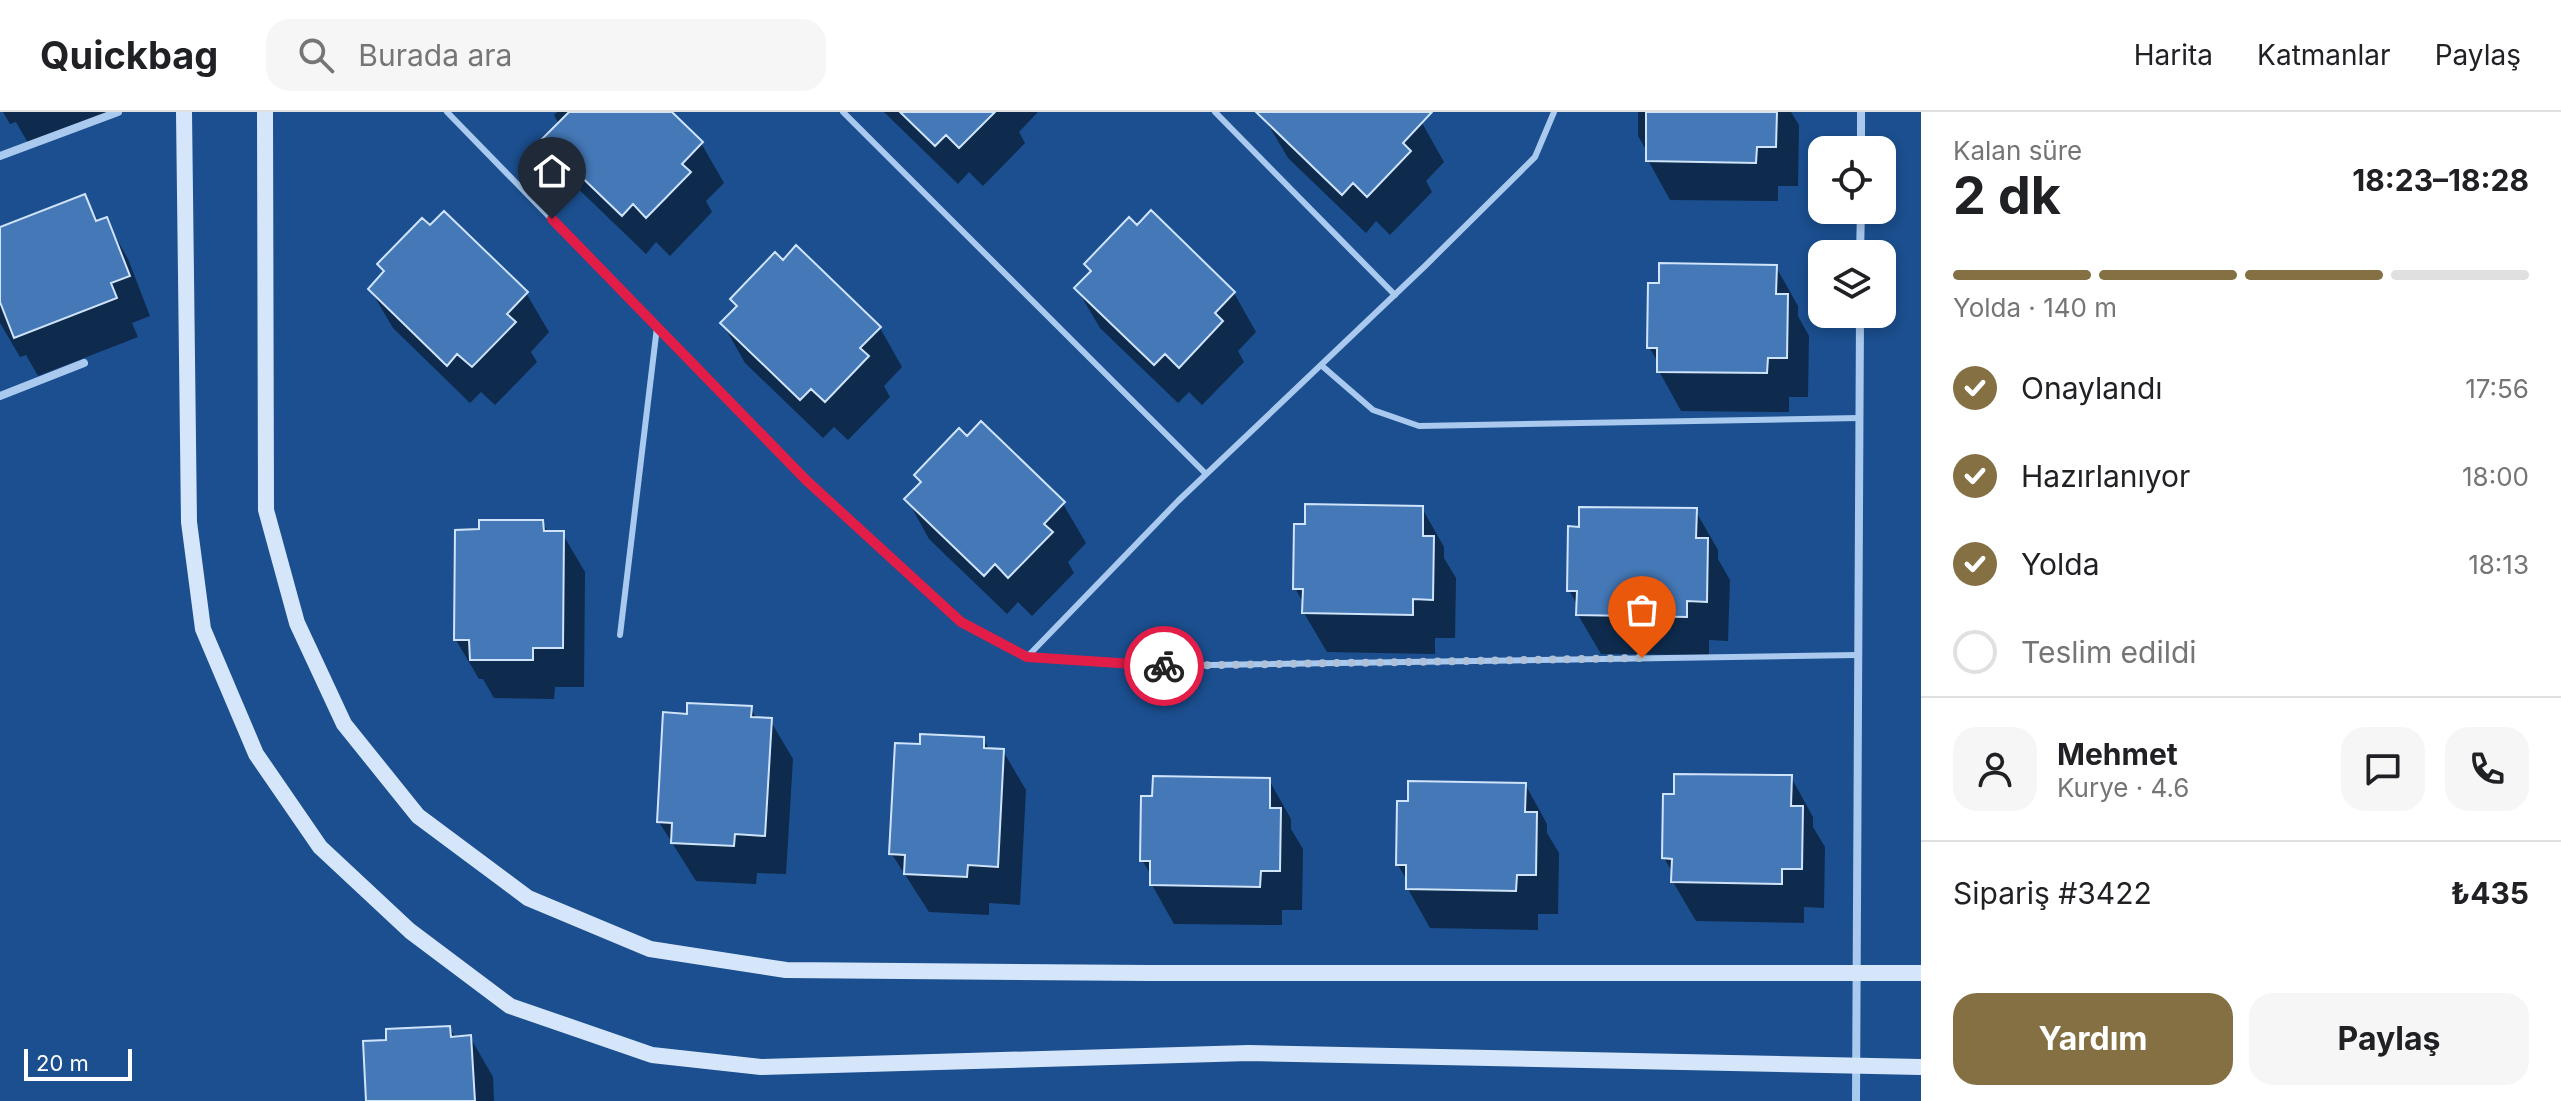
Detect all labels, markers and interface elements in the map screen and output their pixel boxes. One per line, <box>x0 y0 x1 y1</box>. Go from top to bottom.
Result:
search box <box>266 19 826 91</box>
text: Quickbag <box>40 32 218 78</box>
icon: search <box>294 33 338 77</box>
text: Burada ara <box>358 37 512 73</box>
text: Harita <box>2134 38 2213 72</box>
text: Katmanlar <box>2257 38 2391 72</box>
text: Paylaş <box>2435 38 2521 72</box>
text: Kalan süre <box>1953 135 2082 166</box>
map controls <box>1808 136 1896 328</box>
button: locate <box>1808 136 1896 224</box>
pin <box>518 137 586 219</box>
icon: home <box>530 149 574 193</box>
text: 18:23–18:28 <box>2352 162 2529 198</box>
text: 2 dk <box>1953 164 2061 227</box>
button: layers <box>1808 240 1896 328</box>
text: Yolda · 140 m <box>1953 292 2117 323</box>
icon: check <box>1953 366 1997 410</box>
text: Onaylandı <box>2021 370 2163 406</box>
text: 17:56 <box>2465 373 2529 404</box>
icon: check <box>1953 454 1997 498</box>
text: Hazırlanıyor <box>2021 458 2190 494</box>
text: 18:00 <box>2462 461 2529 492</box>
icon: check <box>1953 542 1997 586</box>
text: Yolda <box>2021 546 2100 582</box>
text: 18:13 <box>2468 549 2529 580</box>
pin <box>1608 576 1676 658</box>
icon: bag <box>1620 588 1664 632</box>
courier <box>1124 626 1204 706</box>
text: Teslim edildi <box>2021 634 2197 670</box>
icon: bike <box>1142 644 1186 688</box>
button: person <box>1953 727 2037 811</box>
button: chat <box>2341 727 2425 811</box>
button: phone <box>2445 727 2529 811</box>
text: Mehmet <box>2057 736 2178 772</box>
text: Kurye · 4.6 <box>2057 772 2189 803</box>
text: Sipariş #3422 <box>1953 875 2152 911</box>
text: ₺435 <box>2451 875 2529 911</box>
button: Yardım <box>1953 993 2233 1085</box>
button: Paylaş <box>2249 993 2529 1085</box>
scale bar <box>24 1045 132 1081</box>
text: 20 m <box>36 1050 89 1076</box>

